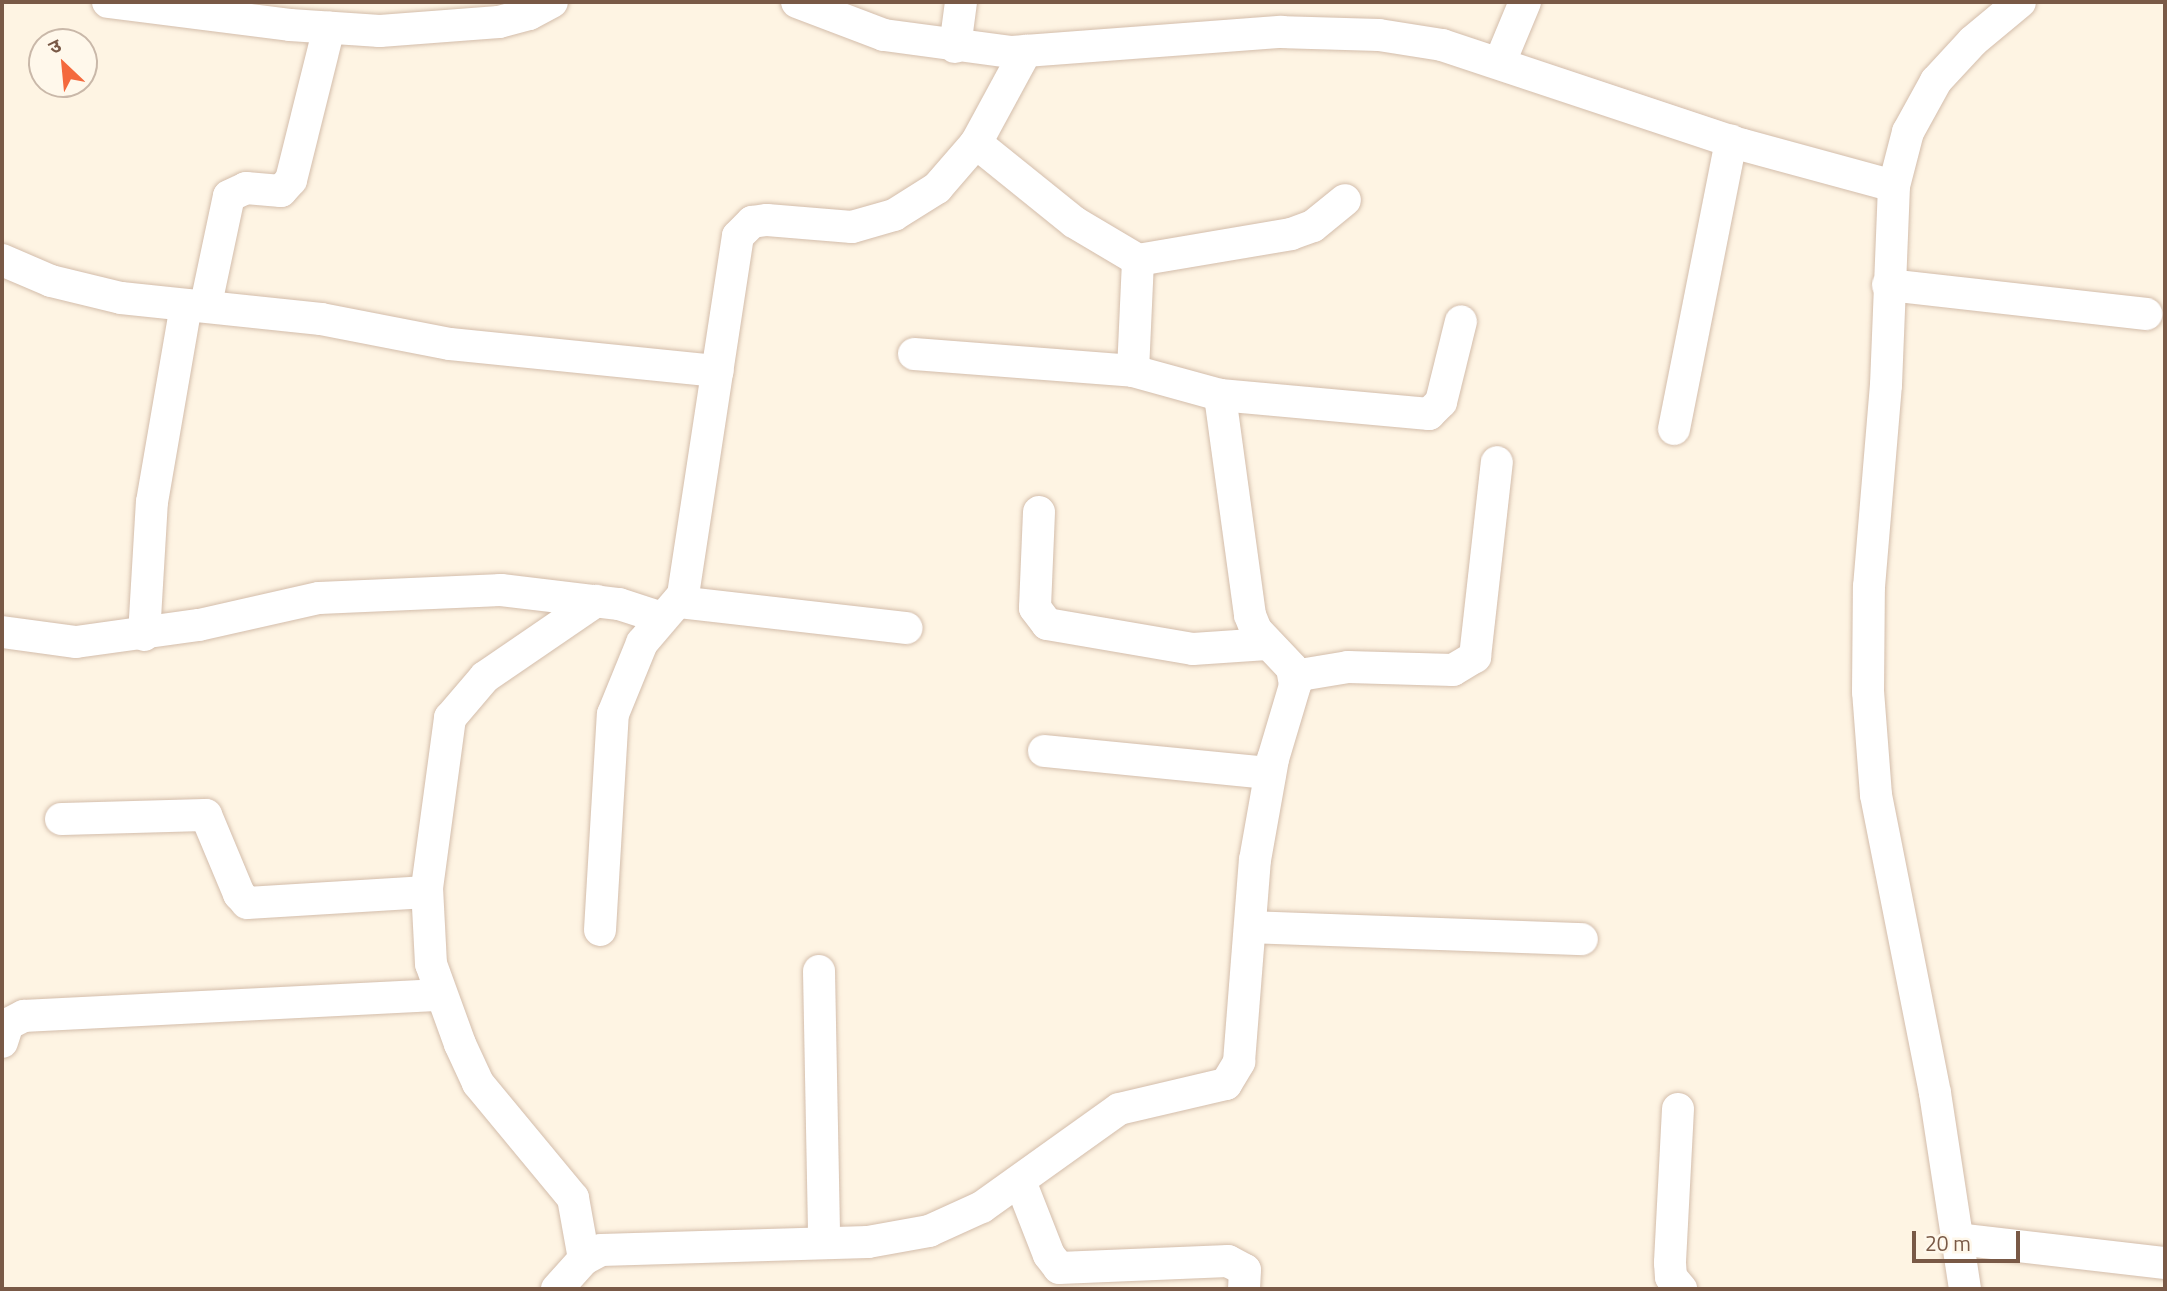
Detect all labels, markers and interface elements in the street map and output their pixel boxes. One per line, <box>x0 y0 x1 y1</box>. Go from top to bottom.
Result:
north arrow <box>28 28 98 98</box>
text: उ <box>43 30 66 61</box>
scale bar <box>1915 1218 2024 1262</box>
text: 20 m <box>1925 1227 1971 1259</box>

